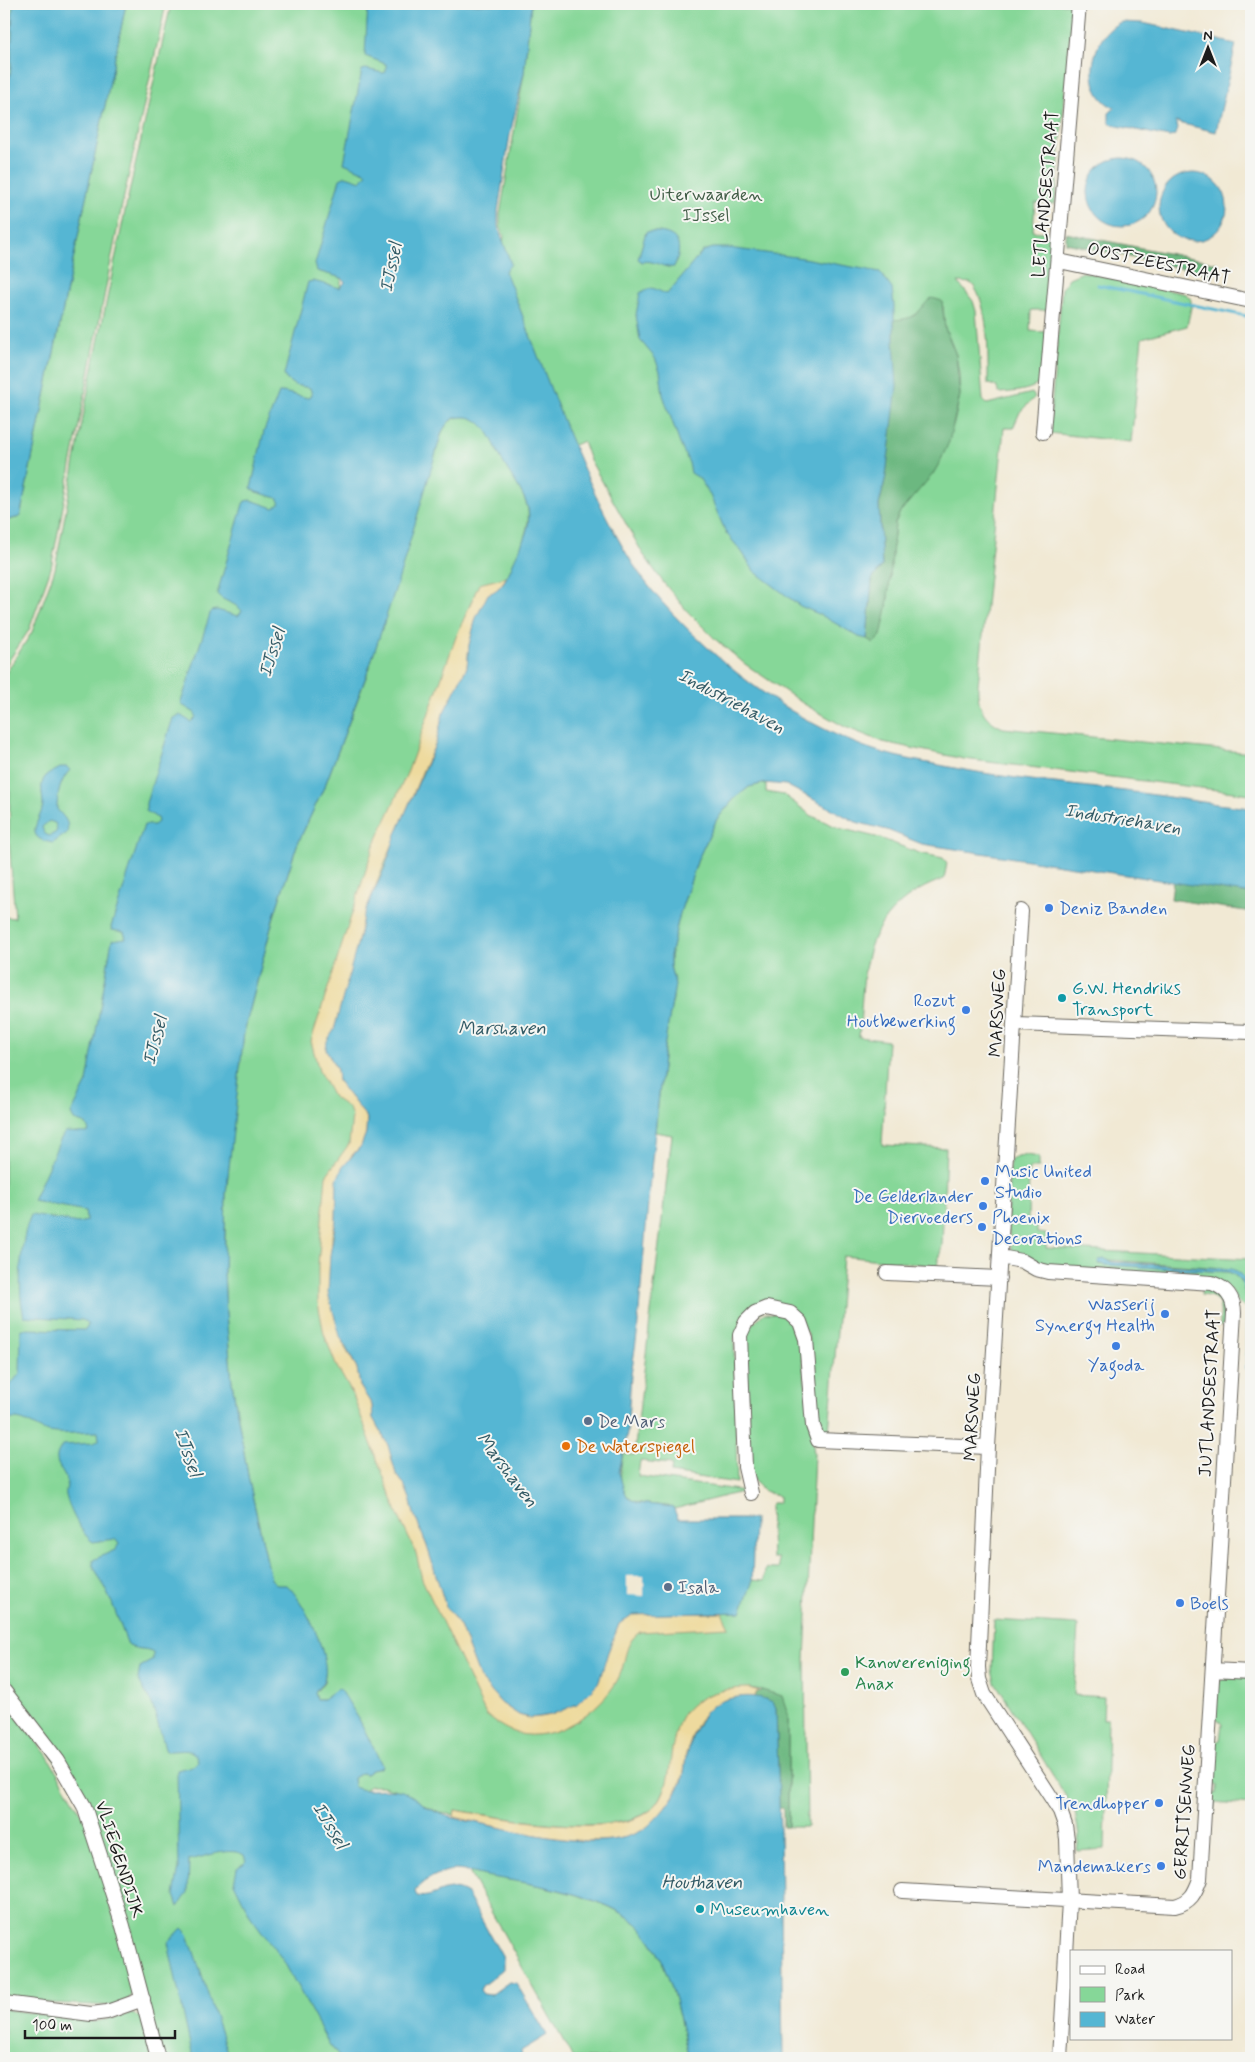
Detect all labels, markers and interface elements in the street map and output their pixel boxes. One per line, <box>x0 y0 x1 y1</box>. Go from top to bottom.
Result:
north arrow <box>1182 22 1232 72</box>
text: N <box>1203 27 1213 45</box>
street label: LETLANDSESTRAAT <box>1027 110 1065 279</box>
park label: Uiterwaarden IJssel <box>649 183 763 228</box>
street label: OOSTZEESTRAAT <box>1085 237 1232 291</box>
water label: IJssel <box>374 239 409 295</box>
water label: IJssel <box>253 623 292 680</box>
water label: Industriehaven <box>674 663 789 740</box>
water label: Industriehaven <box>1063 798 1183 841</box>
place label: Deniz Banden <box>1059 897 1167 921</box>
marker: Deniz Banden <box>1043 902 1055 914</box>
street label: MARSWEG <box>984 968 1012 1058</box>
place label: G.W. Hendriks Transport <box>1072 977 1181 1022</box>
place label: Rozut Houtbewerking <box>847 989 956 1036</box>
marker: G.W. Hendriks Transport <box>1056 992 1068 1004</box>
marker: Rozut Houtbewerking <box>960 1004 972 1016</box>
water label: IJssel <box>137 1012 174 1068</box>
water label: Marshaven <box>458 1016 546 1041</box>
place label: Music United Studio <box>995 1160 1092 1205</box>
marker: Music United Studio <box>979 1175 991 1187</box>
place label: De Gelderlander Diervoeders <box>852 1185 974 1230</box>
marker: De Gelderlander Diervoeders <box>977 1200 989 1212</box>
place label: Phoenix Decorations <box>992 1206 1082 1251</box>
marker: Phoenix Decorations <box>976 1221 988 1233</box>
place label: Wasserij Synergy Health <box>1035 1293 1155 1340</box>
marker: Wasserij Synergy Health <box>1159 1308 1171 1320</box>
street label: JUTLANDSESTRAAT <box>1194 1309 1226 1478</box>
marker: Yagoda <box>1110 1340 1122 1352</box>
place label: Yagoda <box>1088 1354 1144 1380</box>
street label: MARSWEG <box>959 1372 987 1462</box>
place label: De Mars <box>598 1410 665 1434</box>
marker: De Mars <box>582 1415 594 1427</box>
water label: IJssel <box>168 1425 208 1482</box>
water label: Marshaven <box>470 1427 543 1513</box>
place label: De Waterspiegel <box>576 1435 695 1459</box>
marker: De Waterspiegel <box>560 1440 572 1452</box>
place label: Isala <box>678 1576 719 1600</box>
marker: Isala <box>662 1581 674 1593</box>
place label: Boels <box>1190 1592 1229 1616</box>
marker: Boels <box>1174 1597 1186 1609</box>
place label: Kanovereniging Anax <box>855 1651 971 1696</box>
marker: Kanovereniging Anax <box>839 1666 851 1678</box>
street label: GERRITSENWEG <box>1168 1743 1202 1881</box>
place label: Trendhopper <box>1055 1792 1150 1816</box>
marker: Trendhopper <box>1153 1797 1165 1809</box>
street label: VLIEGENDIJK <box>89 1798 149 1921</box>
water label: IJssel <box>306 1798 354 1855</box>
place label: Mandemakers <box>1038 1855 1151 1879</box>
marker: Mandemakers <box>1155 1860 1167 1872</box>
water label: Houthaven <box>662 1870 743 1895</box>
place label: Museumhaven <box>710 1898 829 1922</box>
marker: Museumhaven <box>694 1903 706 1915</box>
legend <box>1070 1950 1232 2040</box>
text: Road <box>1115 1960 1145 1980</box>
text: Park <box>1115 1986 1145 2006</box>
scale bar <box>25 2007 175 2039</box>
text: Water <box>1115 2010 1155 2030</box>
text: 100 m <box>32 2016 72 2036</box>

